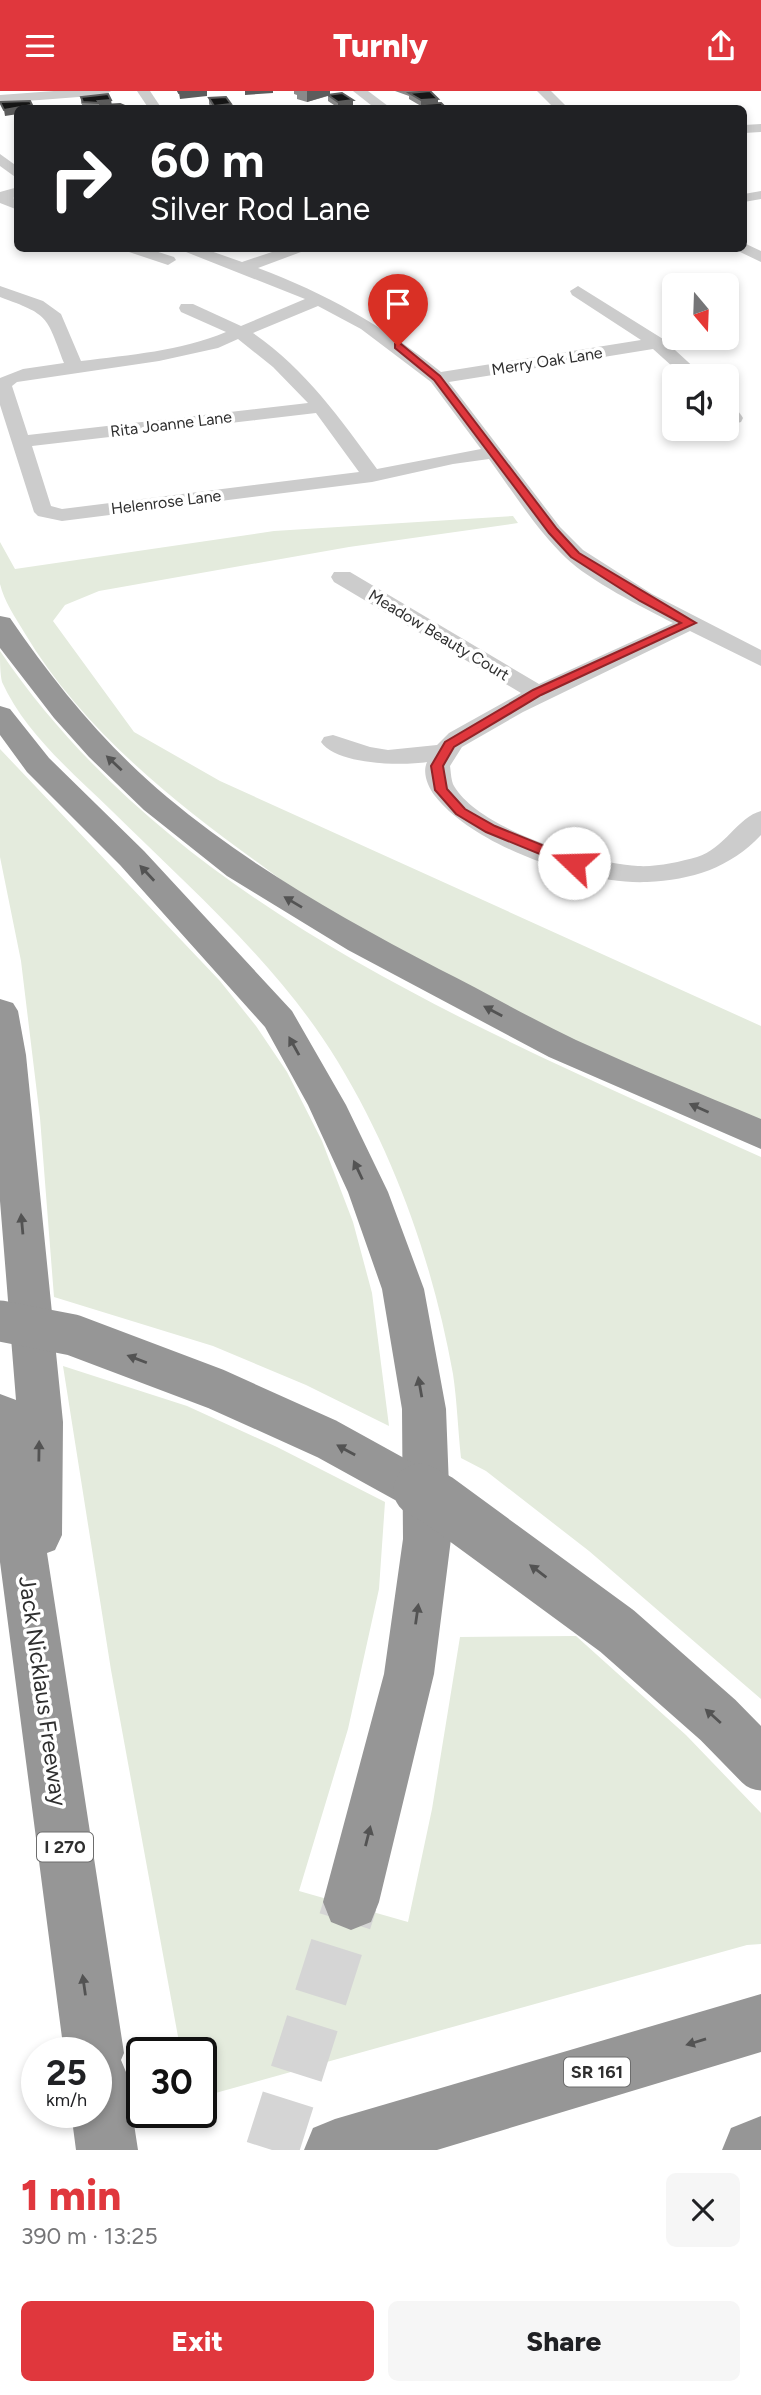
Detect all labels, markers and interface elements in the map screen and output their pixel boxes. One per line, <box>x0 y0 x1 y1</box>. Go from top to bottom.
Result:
icon: menu <box>21 27 59 65</box>
text: Turnly <box>333 27 428 65</box>
icon: share <box>702 27 740 65</box>
text: 60 m <box>150 130 265 189</box>
icon: right <box>35 133 126 224</box>
text: Silver Rod Lane <box>150 190 370 228</box>
north arrow <box>662 273 738 350</box>
map controls <box>662 273 739 441</box>
pin <box>368 274 428 346</box>
icon: arrive <box>379 285 417 323</box>
street label: Merry Oak Lane <box>490 343 604 379</box>
button: sound <box>662 364 739 441</box>
street label: Rita Joanne Lane <box>109 407 233 441</box>
street label: Helenrose Lane <box>110 486 222 518</box>
street label: Meadow Beauty Court <box>365 586 513 684</box>
one-way arrow <box>105 755 122 772</box>
position arrow <box>537 826 611 900</box>
one-way arrow <box>139 865 155 882</box>
one-way arrow <box>284 896 303 908</box>
one-way arrow <box>482 1006 502 1018</box>
one-way arrow <box>288 1036 300 1055</box>
one-way arrow <box>688 1102 709 1113</box>
one-way arrow <box>352 1160 364 1180</box>
one-way arrow <box>16 1213 27 1235</box>
one-way arrow <box>127 1353 148 1364</box>
one-way arrow <box>414 1376 425 1398</box>
one-way arrow <box>33 1440 45 1462</box>
one-way arrow <box>336 1444 356 1455</box>
one-way arrow <box>529 1564 547 1578</box>
street label: Jack Nicklaus Freeway <box>13 1574 73 1808</box>
one-way arrow <box>412 1603 423 1625</box>
one-way arrow <box>704 1708 722 1724</box>
one-way arrow <box>363 1824 374 1846</box>
road number: I 270 <box>37 1833 93 1861</box>
one-way arrow <box>79 1974 90 1996</box>
speed limit sign: 30 <box>126 2037 217 2128</box>
one-way arrow <box>685 2038 706 2048</box>
text: 25 <box>46 2052 87 2094</box>
road number: SR 161 <box>564 2057 630 2087</box>
text: km/h <box>46 2089 87 2111</box>
text: 1 min <box>21 2170 121 2221</box>
button: close <box>666 2173 740 2247</box>
text: 390 m · 13:25 <box>21 2222 158 2250</box>
button: Exit <box>21 2301 374 2381</box>
button: Share <box>388 2301 740 2381</box>

